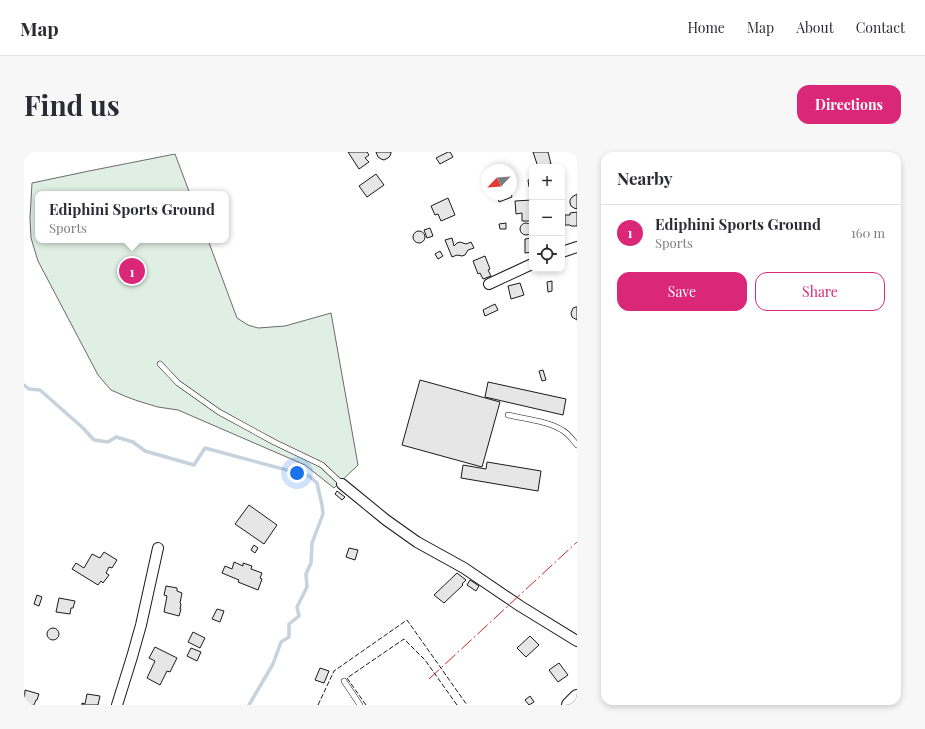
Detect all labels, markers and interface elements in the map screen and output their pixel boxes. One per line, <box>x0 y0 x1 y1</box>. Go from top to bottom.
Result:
text: Map <box>20 15 59 41</box>
text: Home <box>687 18 725 37</box>
text: Map <box>747 18 774 37</box>
text: About <box>796 18 834 37</box>
text: Contact <box>856 18 905 37</box>
button: Directions <box>797 85 901 124</box>
text: Find us <box>24 86 120 123</box>
north arrow <box>481 164 517 200</box>
map controls <box>529 164 565 272</box>
button: + <box>529 164 565 200</box>
text: Nearby <box>617 167 672 189</box>
popup <box>35 191 229 243</box>
text: Ediphini Sports Ground <box>49 199 215 219</box>
button: − <box>529 200 565 236</box>
text: Ediphini Sports Ground <box>655 214 821 234</box>
text: Sports <box>49 219 87 236</box>
text: 1 <box>628 224 632 241</box>
text: 160 m <box>851 224 885 241</box>
text: Sports <box>655 234 693 251</box>
button: locate <box>529 236 565 272</box>
pin: 1 <box>119 256 145 286</box>
button: Save <box>617 272 747 311</box>
button: Share <box>755 272 885 311</box>
your location <box>287 463 307 483</box>

